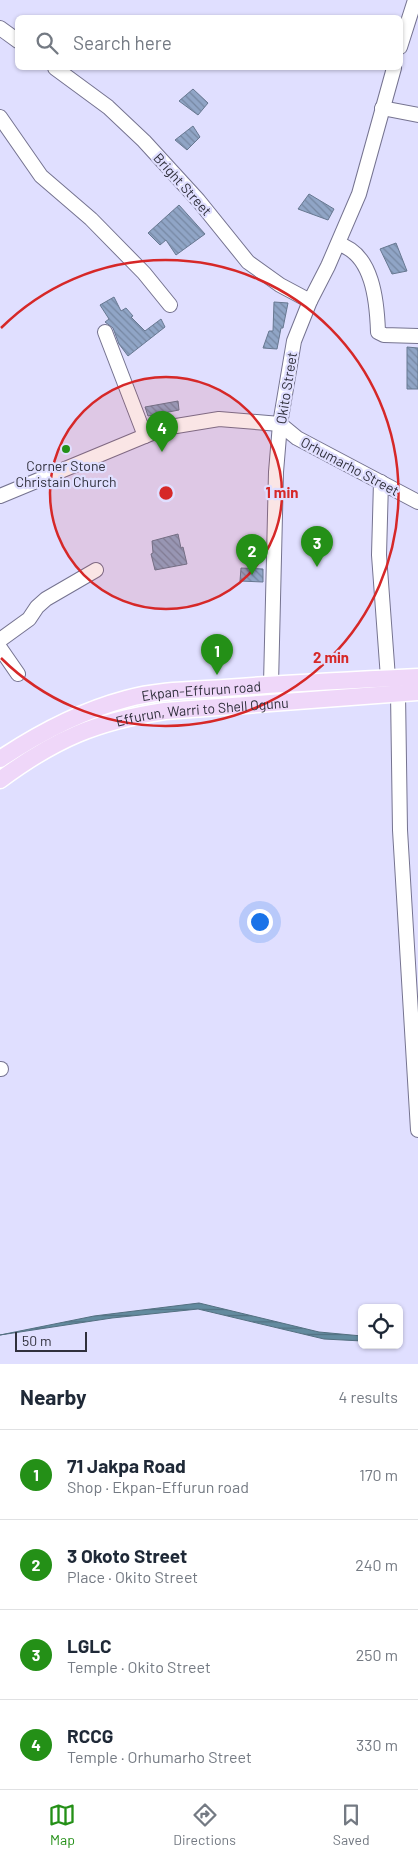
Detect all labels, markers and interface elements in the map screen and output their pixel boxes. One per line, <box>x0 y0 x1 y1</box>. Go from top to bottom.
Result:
search box <box>15 15 403 70</box>
icon: search <box>33 29 61 57</box>
text: Search here <box>73 31 172 54</box>
street label: Bright Street <box>150 149 216 219</box>
street label: Okito Street <box>272 351 300 425</box>
pin: 4 <box>146 411 178 452</box>
street label: Orhumarho Street <box>298 433 402 499</box>
marker: Corner Stone Christain Church <box>60 443 72 455</box>
place label: Corner Stone Christain Church <box>16 457 117 490</box>
text: 1 min <box>266 483 298 501</box>
centre of rings <box>157 484 175 502</box>
pin: 3 <box>301 526 333 567</box>
pin: 2 <box>236 534 268 575</box>
pin: 1 <box>201 634 233 675</box>
text: 2 min <box>313 648 349 666</box>
street label: Ekpan-Effurun road <box>140 677 262 704</box>
street label: Effurun, Warri to Shell Ogunu <box>114 693 289 729</box>
your location <box>247 909 273 935</box>
map controls <box>358 1304 403 1349</box>
button: locate <box>358 1304 403 1349</box>
scale bar <box>15 1329 88 1352</box>
text: 50 m <box>22 1332 51 1349</box>
text: Nearby <box>20 1384 86 1409</box>
text: 4 results <box>338 1387 398 1406</box>
text: 71 Jakpa Road <box>67 1454 186 1477</box>
text: 1 <box>33 1465 39 1484</box>
text: 170 m <box>359 1465 398 1484</box>
text: Shop · Ekpan-Effurun road <box>67 1477 249 1496</box>
text: 3 Okoto Street <box>67 1544 187 1567</box>
text: 2 <box>32 1555 40 1574</box>
text: 240 m <box>355 1555 398 1574</box>
text: Place · Okito Street <box>67 1567 198 1586</box>
text: LGLC <box>67 1634 112 1657</box>
text: 3 <box>32 1645 40 1664</box>
text: 250 m <box>356 1645 398 1664</box>
text: Temple · Okito Street <box>67 1657 211 1676</box>
text: RCCG <box>67 1724 113 1747</box>
text: 4 <box>31 1735 41 1754</box>
text: 330 m <box>356 1735 398 1754</box>
text: Temple · Orhumarho Street <box>67 1747 252 1766</box>
tab: Map <box>48 1801 76 1848</box>
tab: Directions <box>173 1801 236 1848</box>
tab: Saved <box>333 1801 370 1848</box>

